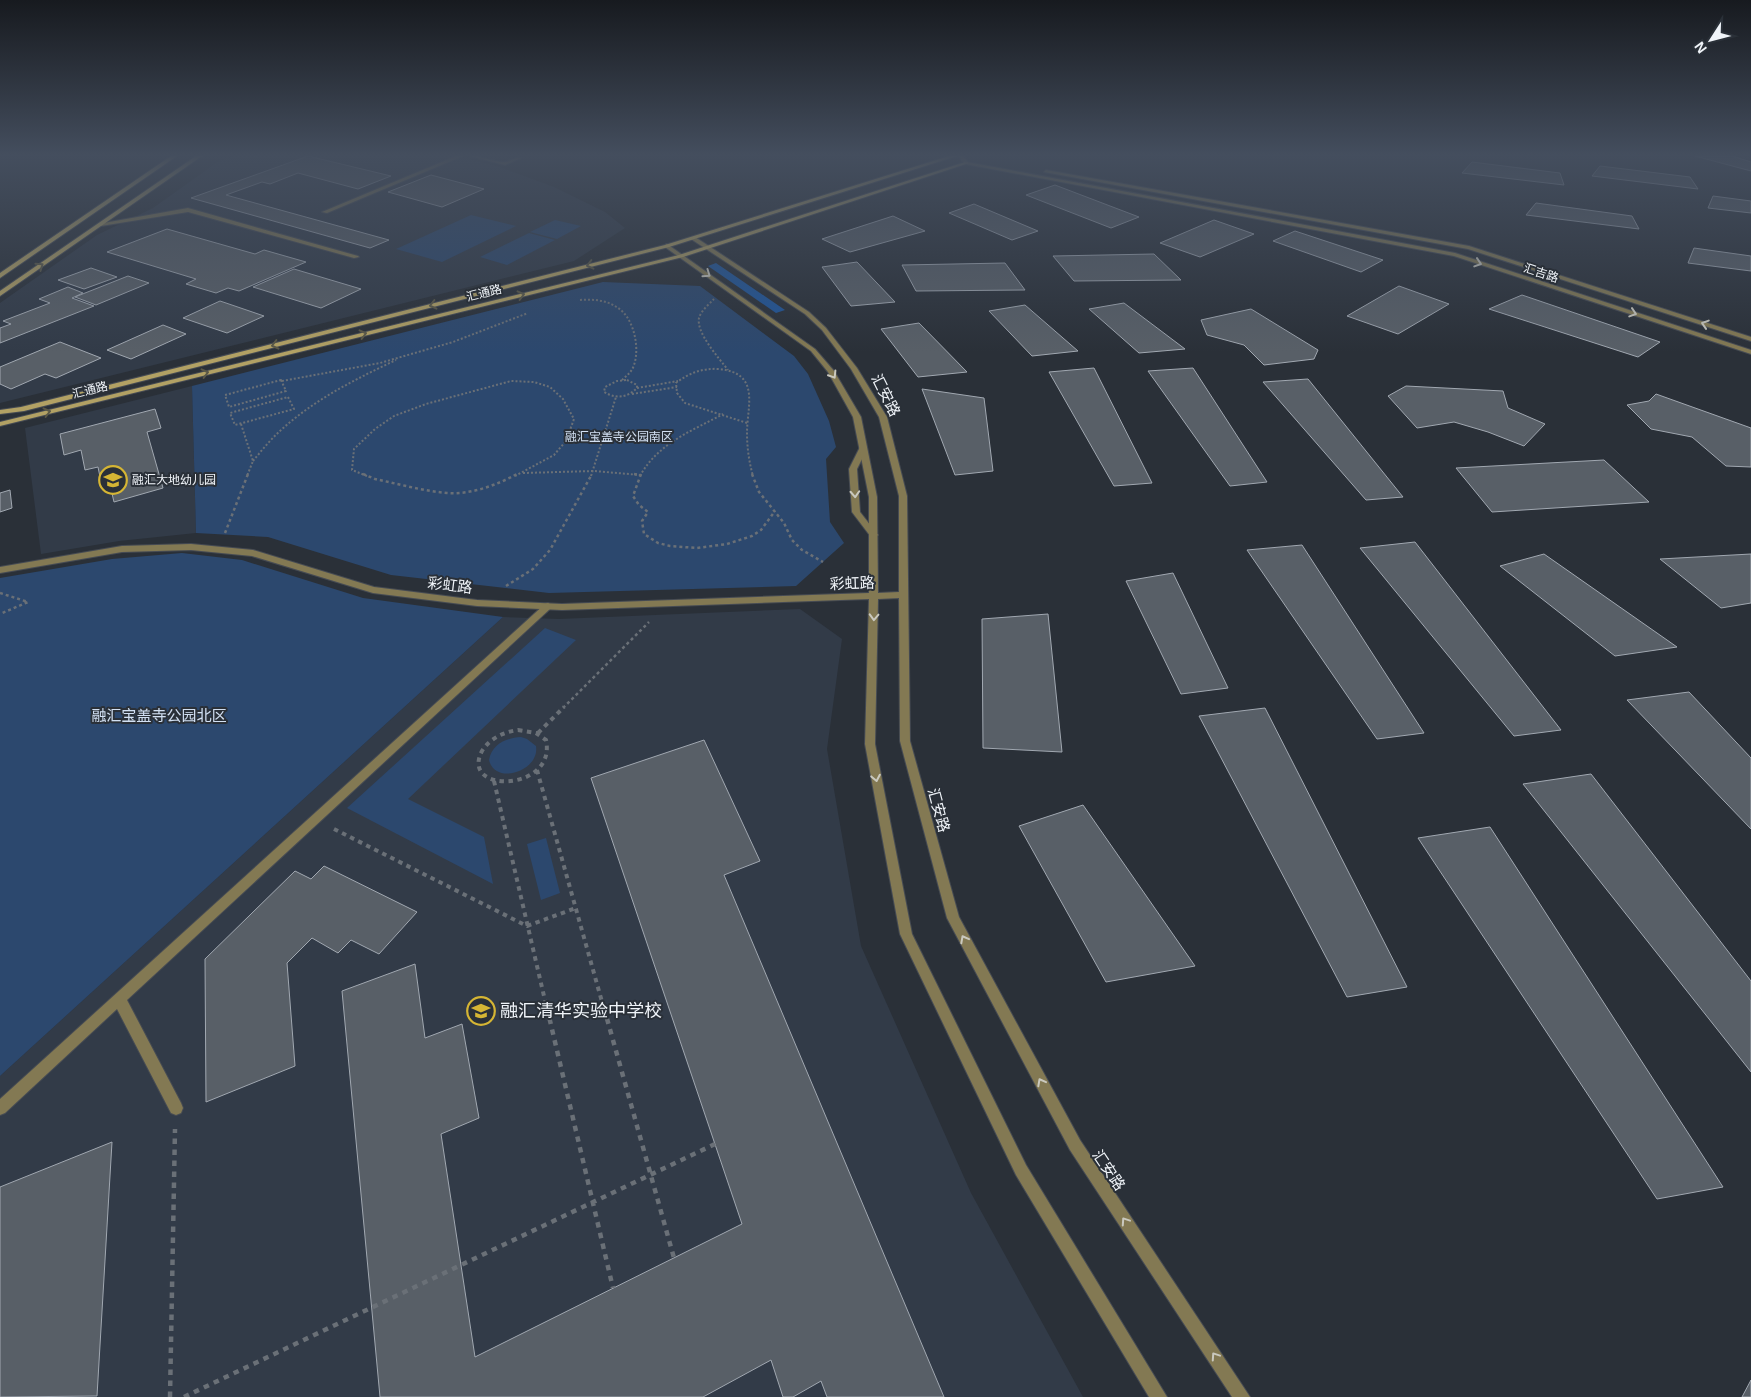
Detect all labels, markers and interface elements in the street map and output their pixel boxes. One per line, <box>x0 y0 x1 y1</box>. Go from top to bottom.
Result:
north arrow <box>1686 15 1736 65</box>
text: N <box>1691 39 1710 56</box>
one-way arrow <box>1474 257 1482 267</box>
one-way arrow <box>586 259 595 270</box>
street label: 汇吉路 <box>1522 261 1560 285</box>
one-way arrow <box>34 263 44 272</box>
one-way arrow <box>701 268 710 277</box>
street label: 汇通路 <box>465 282 503 304</box>
one-way arrow <box>516 290 525 301</box>
one-way arrow <box>428 299 437 310</box>
one-way arrow <box>1628 308 1636 318</box>
one-way arrow <box>1701 320 1709 330</box>
one-way arrow <box>358 329 367 340</box>
one-way arrow <box>271 339 279 349</box>
one-way arrow <box>201 368 210 379</box>
one-way arrow <box>826 369 836 378</box>
street label: 汇安路 <box>868 371 904 419</box>
street label: 汇通路 <box>71 379 109 401</box>
one-way arrow <box>43 407 52 418</box>
park label: 融汇宝盖寺公园南区 <box>565 430 673 444</box>
school or university icon: 融汇大地幼儿园 <box>98 465 128 495</box>
place label: 融汇大地幼儿园 <box>132 473 216 487</box>
one-way arrow <box>849 490 860 498</box>
street label: 彩虹路 <box>427 574 473 596</box>
street label: 彩虹路 <box>829 574 875 592</box>
one-way arrow <box>868 613 879 621</box>
park label: 融汇宝盖寺公园北区 <box>91 707 227 724</box>
one-way arrow <box>871 774 881 783</box>
street label: 汇安路 <box>925 786 953 834</box>
one-way arrow <box>960 935 970 944</box>
school or university icon: 融汇清华实验中学校 <box>466 996 496 1026</box>
place label: 融汇清华实验中学校 <box>500 1001 662 1021</box>
one-way arrow <box>1037 1078 1047 1087</box>
street label: 汇安路 <box>1089 1147 1129 1193</box>
one-way arrow <box>1122 1217 1131 1227</box>
one-way arrow <box>1212 1353 1221 1362</box>

